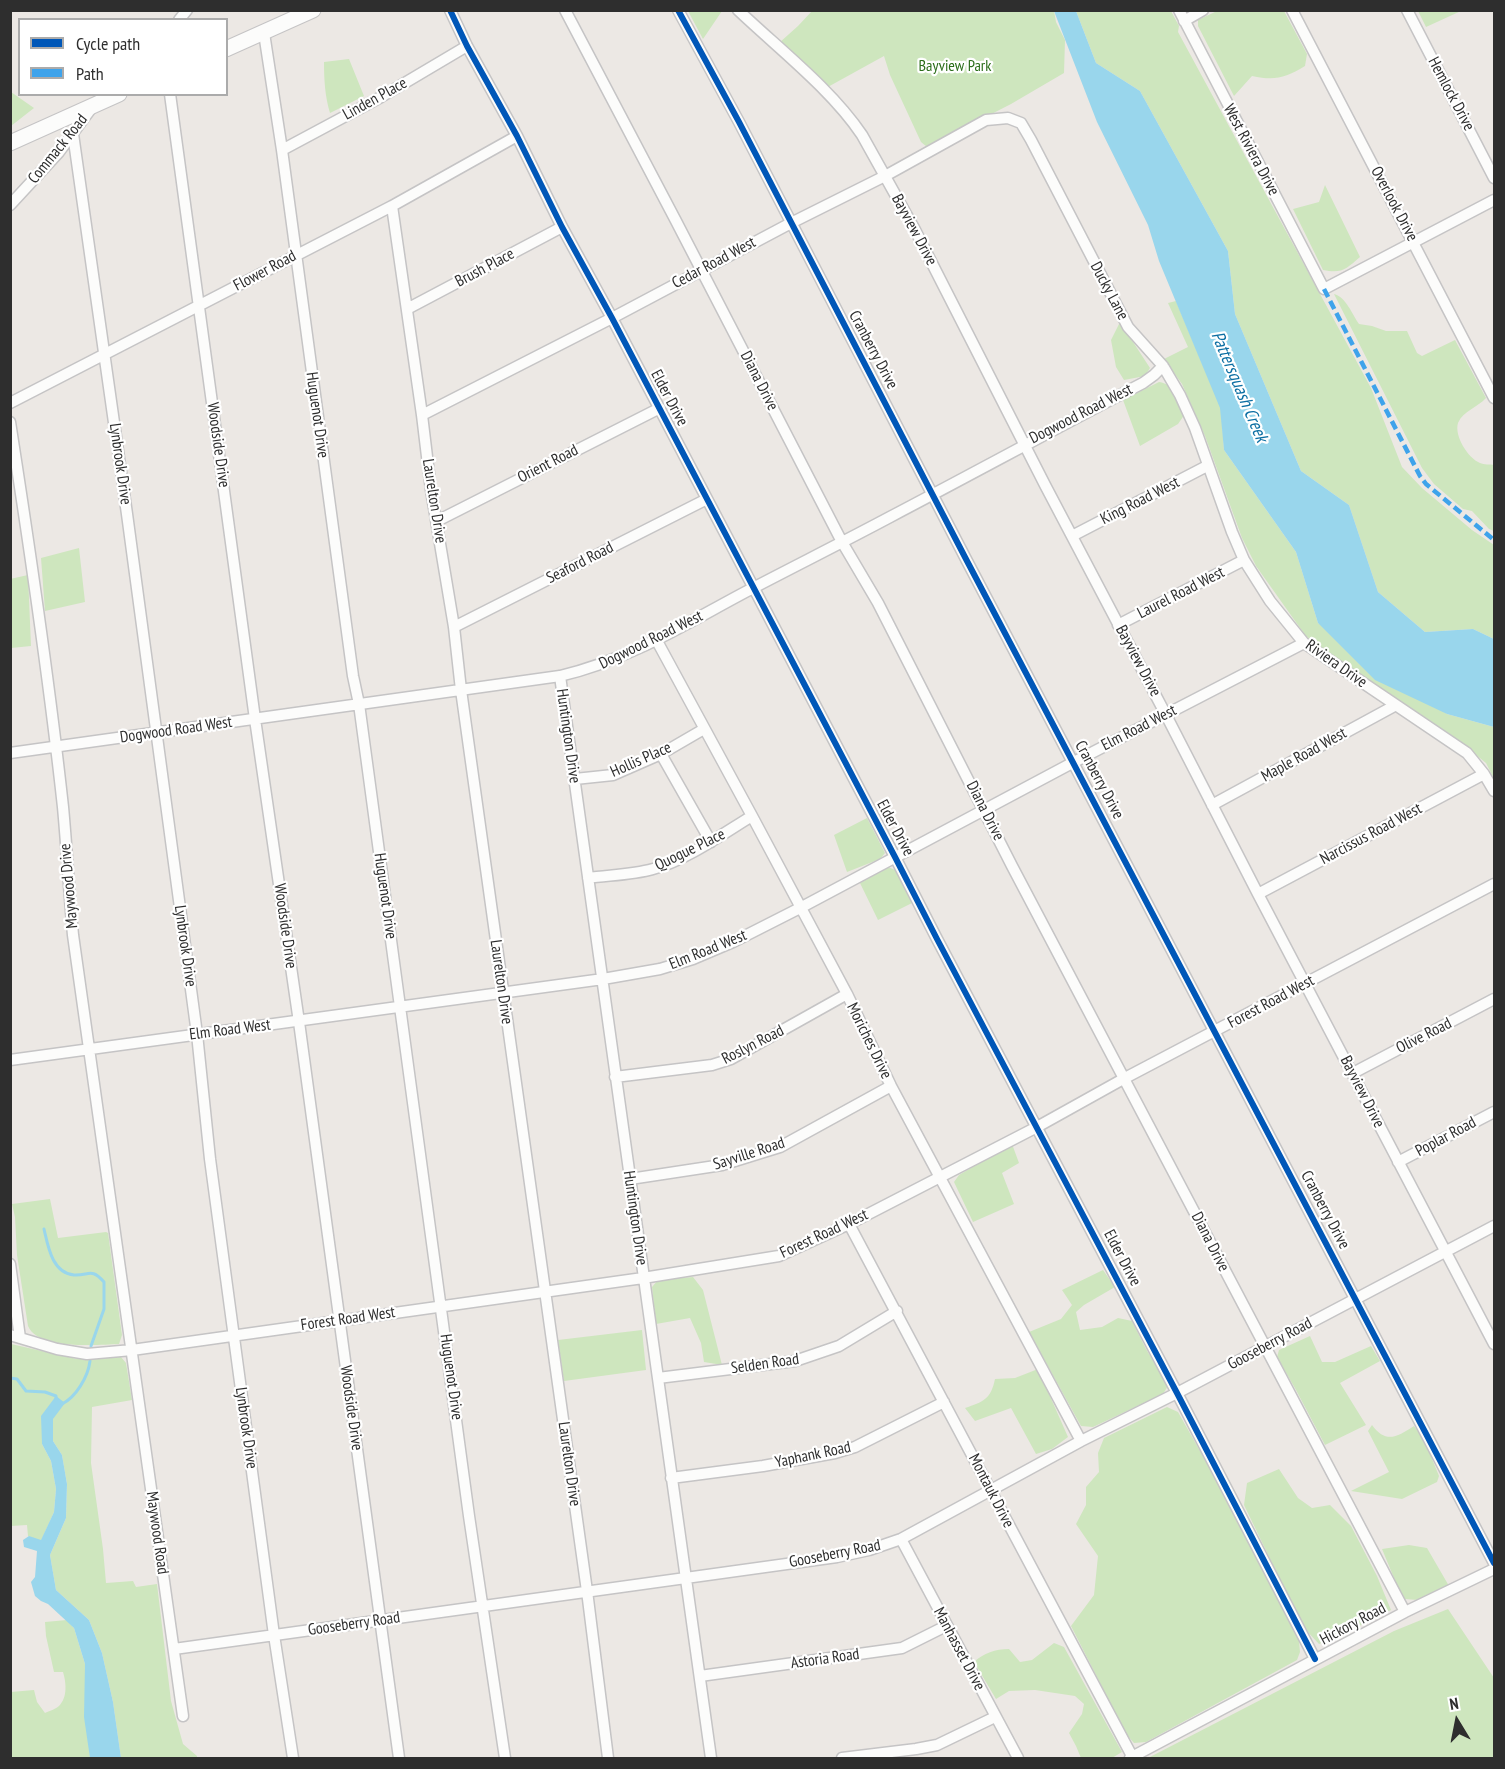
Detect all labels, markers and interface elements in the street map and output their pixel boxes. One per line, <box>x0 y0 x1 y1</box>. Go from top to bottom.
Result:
legend <box>18 18 228 96</box>
text: Cycle path <box>76 32 140 55</box>
street label: Hemlock Drive <box>1424 54 1478 134</box>
park label: Bayview Park <box>919 56 991 76</box>
text: Path <box>76 62 104 85</box>
street label: Linden Place <box>340 74 410 124</box>
street label: West Riviera Drive <box>1219 101 1283 199</box>
street label: Commack Road <box>24 110 92 188</box>
street label: Overlook Drive <box>1366 163 1422 245</box>
street label: Bayview Drive <box>887 191 941 269</box>
street label: Cedar Road West <box>669 233 759 293</box>
street label: Brush Place <box>452 244 518 292</box>
street label: Flower Road <box>230 247 300 295</box>
street label: Ducky Lane <box>1086 259 1132 323</box>
street label: Cranberry Drive <box>844 308 902 392</box>
water label: Pattersquash Creek <box>1206 328 1272 446</box>
street label: Diana Drive <box>736 348 782 414</box>
street label: Elder Drive <box>646 367 692 429</box>
street label: Huguenot Drive <box>301 371 333 459</box>
street label: Dogwood Road West <box>1026 380 1136 448</box>
street label: Woodside Drive <box>203 401 233 489</box>
street label: Lynbrook Drive <box>105 422 135 506</box>
street label: Orient Road <box>515 441 581 487</box>
street label: Laurelton Drive <box>418 457 450 545</box>
street label: King Road West <box>1097 473 1183 529</box>
street label: Seaford Road <box>543 538 617 588</box>
street label: Laurel Road West <box>1134 563 1228 623</box>
street label: Dogwood Road West <box>596 607 706 673</box>
street label: Bayview Drive <box>1111 622 1165 700</box>
street label: Riviera Drive <box>1302 636 1370 692</box>
street label: Huntington Drive <box>552 688 584 784</box>
street label: Elm Road West <box>1098 701 1180 755</box>
street label: Dogwood Road West <box>119 713 233 747</box>
street label: Maple Road West <box>1258 724 1350 786</box>
street label: Hollis Place <box>608 738 674 782</box>
street label: Cranberry Drive <box>1070 738 1128 822</box>
street label: Diana Drive <box>962 778 1008 844</box>
street label: Elder Drive <box>872 797 918 859</box>
street label: Narcissus Road West <box>1317 799 1425 869</box>
street label: Quogue Place <box>652 825 728 875</box>
street label: Maywood Drive <box>56 843 82 929</box>
street label: Huguenot Drive <box>369 852 401 940</box>
street label: Woodside Drive <box>270 882 300 970</box>
street label: Lynbrook Drive <box>170 904 200 988</box>
street label: Elm Road West <box>667 926 749 974</box>
street label: Laurelton Drive <box>486 939 516 1025</box>
street label: Forest Road West <box>1225 971 1317 1033</box>
street label: Moriches Drive <box>842 1000 896 1082</box>
street label: Olive Road <box>1393 1014 1455 1058</box>
street label: Elm Road West <box>188 1015 272 1045</box>
street label: Roslyn Road <box>719 1021 787 1069</box>
street label: Bayview Drive <box>1336 1053 1388 1131</box>
street label: Poplar Road <box>1412 1113 1480 1161</box>
street label: Sayville Road <box>711 1133 787 1175</box>
street label: Cranberry Drive <box>1296 1168 1354 1252</box>
street label: Huntington Drive <box>619 1170 651 1266</box>
street label: Forest Road West <box>777 1205 871 1263</box>
street label: Diana Drive <box>1187 1209 1233 1275</box>
street label: Elder Drive <box>1099 1227 1145 1289</box>
street label: Forest Road West <box>300 1303 396 1335</box>
street label: Gooseberry Road <box>1225 1314 1315 1374</box>
street label: Huguenot Drive <box>435 1333 467 1421</box>
street label: Selden Road <box>730 1350 800 1378</box>
street label: Woodside Drive <box>336 1364 366 1452</box>
street label: Lynbrook Drive <box>231 1386 261 1470</box>
street label: Laurelton Drive <box>554 1421 584 1507</box>
street label: Yaphank Road <box>773 1438 853 1472</box>
street label: Montauk Drive <box>964 1451 1018 1531</box>
street label: Maywood Road <box>142 1490 172 1576</box>
street label: Gooseberry Road <box>788 1536 882 1572</box>
street label: Hickory Road <box>1317 1599 1389 1649</box>
street label: Manhasset Drive <box>929 1604 989 1694</box>
street label: Gooseberry Road <box>307 1608 401 1640</box>
street label: Astoria Road <box>789 1645 861 1673</box>
north arrow <box>1427 1691 1487 1751</box>
text: N <box>1448 1693 1460 1714</box>

